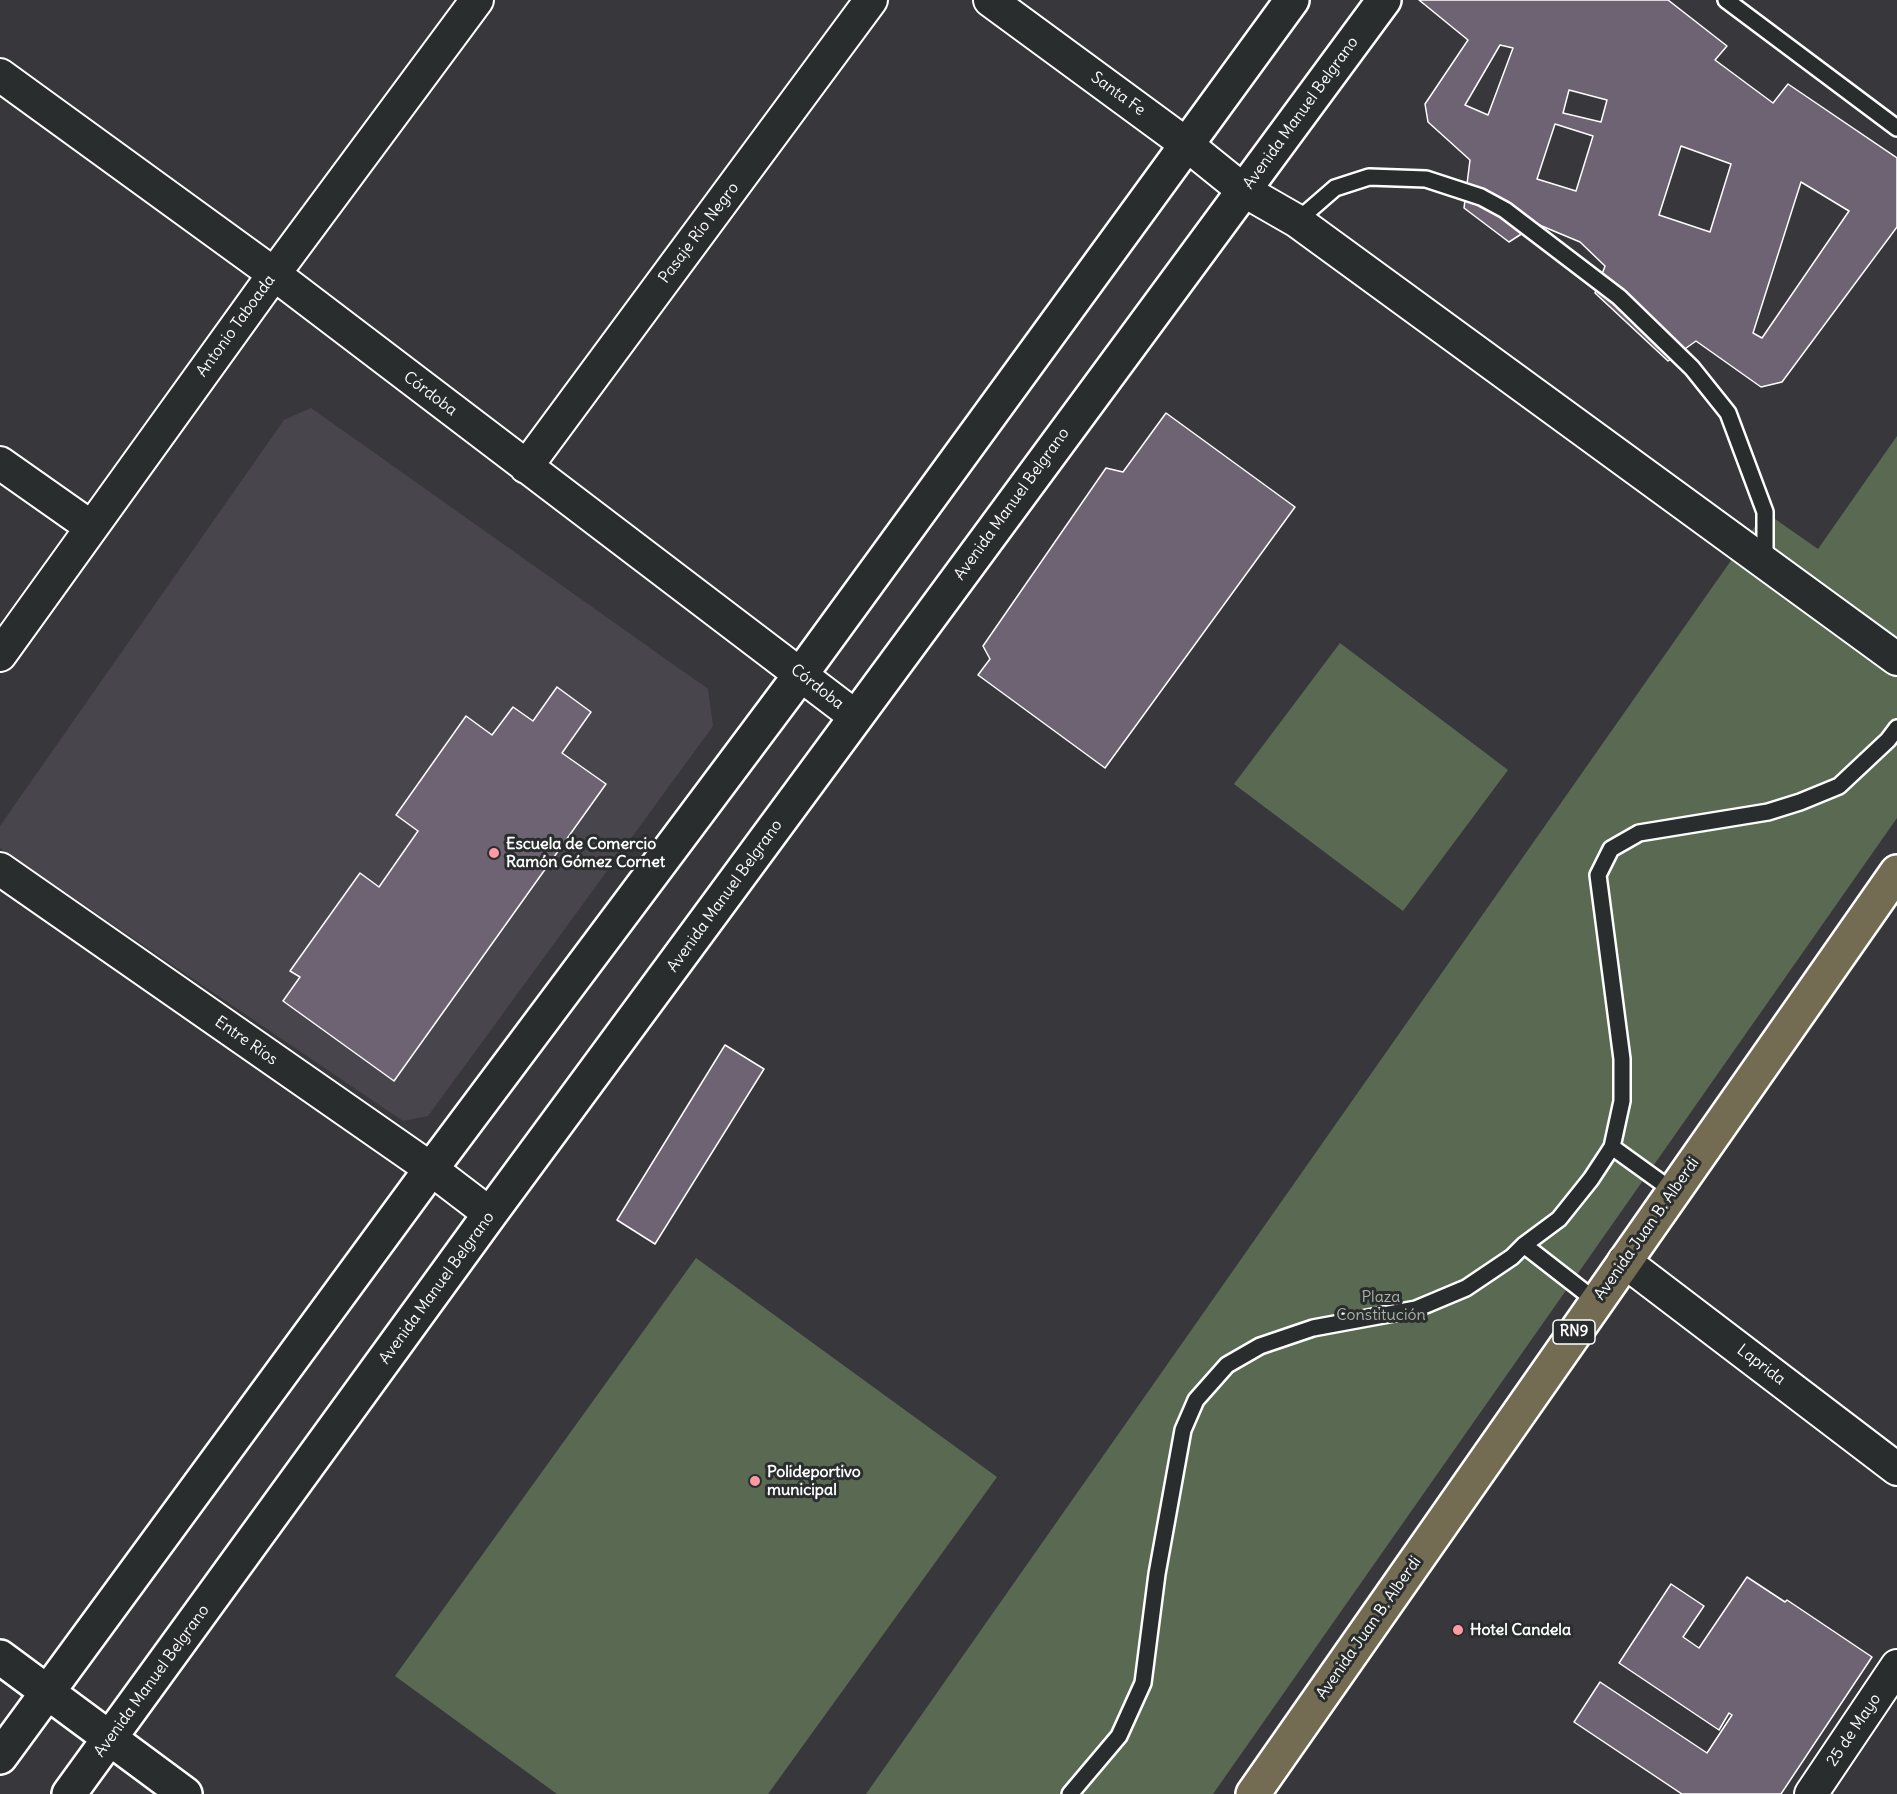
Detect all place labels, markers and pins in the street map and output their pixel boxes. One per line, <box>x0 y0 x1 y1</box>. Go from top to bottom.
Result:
place label: Escuela de Comercio Ramón Gómez Cornet <box>506 834 665 872</box>
marker: Escuela de Comercio Ramón Gómez Cornet <box>487 846 501 860</box>
place label: Polideportivo municipal <box>767 1462 861 1500</box>
marker: Polideportivo municipal <box>748 1474 762 1488</box>
place label: Hotel Candela <box>1470 1620 1571 1640</box>
marker: Hotel Candela <box>1451 1623 1465 1637</box>

